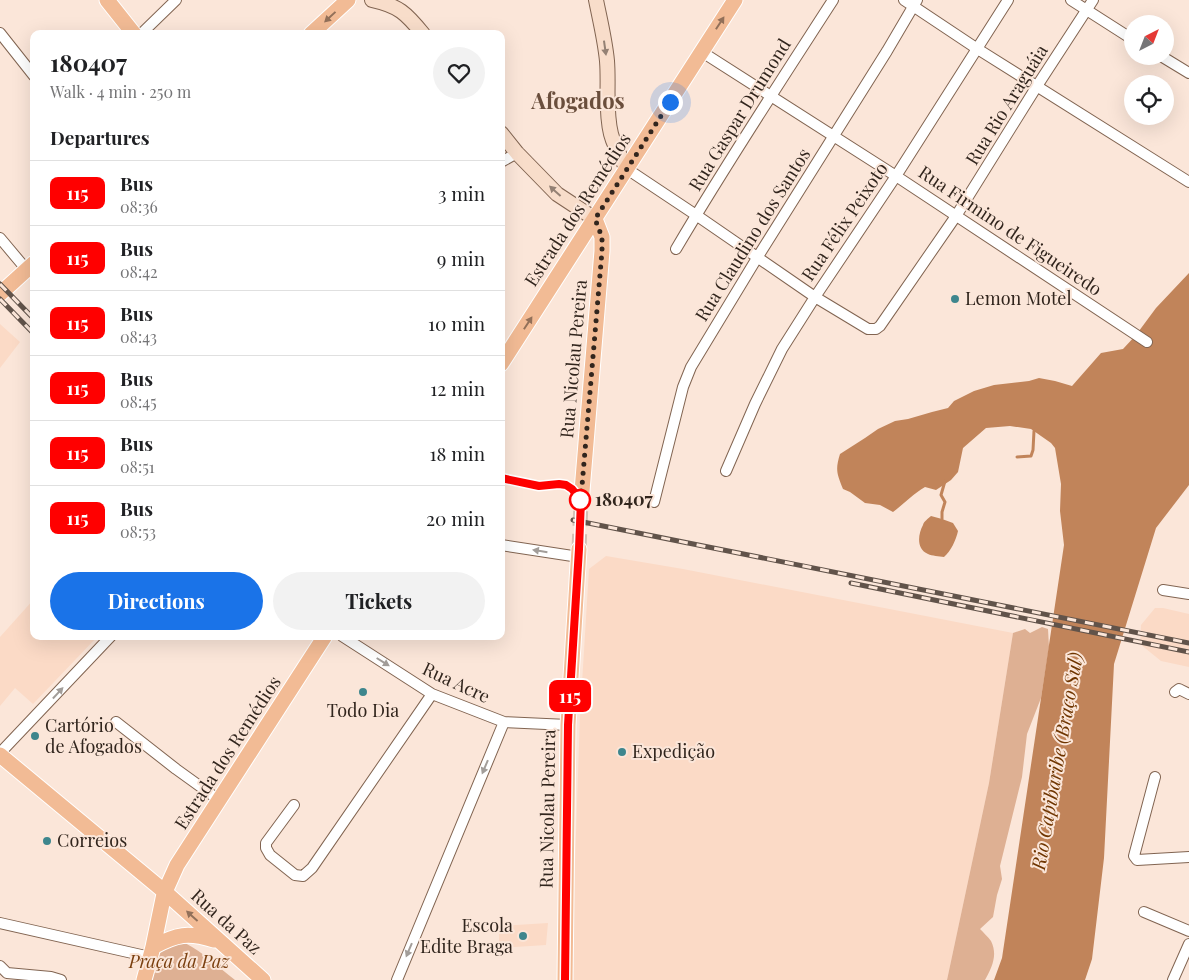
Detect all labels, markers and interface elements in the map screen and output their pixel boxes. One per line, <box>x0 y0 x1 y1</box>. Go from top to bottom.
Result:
one-way arrow <box>324 11 336 23</box>
north arrow <box>1124 15 1174 65</box>
map controls <box>1124 15 1174 125</box>
one-way arrow <box>715 16 725 30</box>
street label: Rua Gaspar Drumond <box>683 33 796 195</box>
one-way arrow <box>601 40 609 56</box>
street label: Rua Rio Araguáia <box>960 40 1053 169</box>
text: 180407 <box>50 46 127 78</box>
button: heart <box>433 47 485 99</box>
button: locate <box>1124 75 1174 125</box>
text: Walk · 4 min · 250 m <box>50 81 191 102</box>
district label: Afogados <box>530 85 625 115</box>
your location <box>658 90 683 115</box>
text: Departures <box>50 124 150 150</box>
street label: Estrada dos Remédios <box>519 128 636 291</box>
street label: Rua Claudino dos Santos <box>689 143 815 326</box>
street label: Rua Félix Peixoto <box>796 157 893 285</box>
street label: Rua Firmino de Figueiredo <box>914 160 1107 301</box>
text: Bus <box>120 170 153 196</box>
text: 3 min <box>438 180 485 206</box>
text: 115 <box>67 181 88 205</box>
one-way arrow <box>550 185 562 197</box>
text: 08:36 <box>120 196 158 217</box>
text: Bus <box>120 235 153 261</box>
text: 9 min <box>437 245 485 271</box>
text: 115 <box>67 246 88 270</box>
text: 08:42 <box>120 261 158 282</box>
street label: Rua Nicolau Pereira <box>554 279 592 439</box>
place label: Lemon Motel <box>965 286 1072 310</box>
marker: Lemon Motel <box>949 293 961 305</box>
text: Bus <box>120 300 153 326</box>
text: 10 min <box>428 310 485 336</box>
text: 115 <box>67 311 88 335</box>
one-way arrow <box>523 316 532 329</box>
text: 08:43 <box>120 326 157 347</box>
text: Bus <box>120 365 153 391</box>
text: 12 min <box>430 375 485 401</box>
text: 115 <box>67 376 88 400</box>
text: 08:45 <box>120 391 157 412</box>
text: Bus <box>120 430 153 456</box>
text: 18 min <box>430 440 485 466</box>
text: 115 <box>67 441 88 465</box>
text: 08:51 <box>120 456 155 477</box>
place label: 180407 <box>595 487 654 511</box>
marker: 180407 <box>569 489 591 511</box>
text: Bus <box>120 495 153 521</box>
text: 20 min <box>426 505 485 531</box>
text: 115 <box>67 506 88 530</box>
text: 08:53 <box>120 521 156 542</box>
one-way arrow <box>532 547 548 555</box>
button: Directions <box>50 572 263 630</box>
button: Tickets <box>273 572 485 630</box>
water label: Rio Capibaribe (Braço Sul) <box>1024 650 1088 873</box>
street label: Rua Acre <box>419 656 494 708</box>
one-way arrow <box>376 658 389 667</box>
street label: Estrada dos Remédios <box>169 671 286 834</box>
line badge: 115 <box>541 680 599 712</box>
text: 115 <box>559 684 581 708</box>
marker: Todo Dia <box>357 686 369 698</box>
one-way arrow <box>52 687 64 699</box>
place label: Todo Dia <box>327 698 399 722</box>
place label: Cartório de Afogados <box>45 713 142 758</box>
street label: Rua Nicolau Pereira <box>534 729 560 889</box>
marker: Cartório de Afogados <box>29 730 41 742</box>
place label: Expedição <box>632 739 715 763</box>
marker: Expedição <box>616 746 628 758</box>
one-way arrow <box>481 760 489 775</box>
place label: Correios <box>57 828 127 852</box>
marker: Correios <box>41 835 53 847</box>
street label: Rua da Paz <box>186 883 267 959</box>
one-way arrow <box>185 911 198 922</box>
place label: Escola Edite Braga <box>420 913 513 958</box>
marker: Escola Edite Braga <box>517 930 529 942</box>
one-way arrow <box>405 943 413 957</box>
park label: Praça da Paz <box>128 949 230 973</box>

